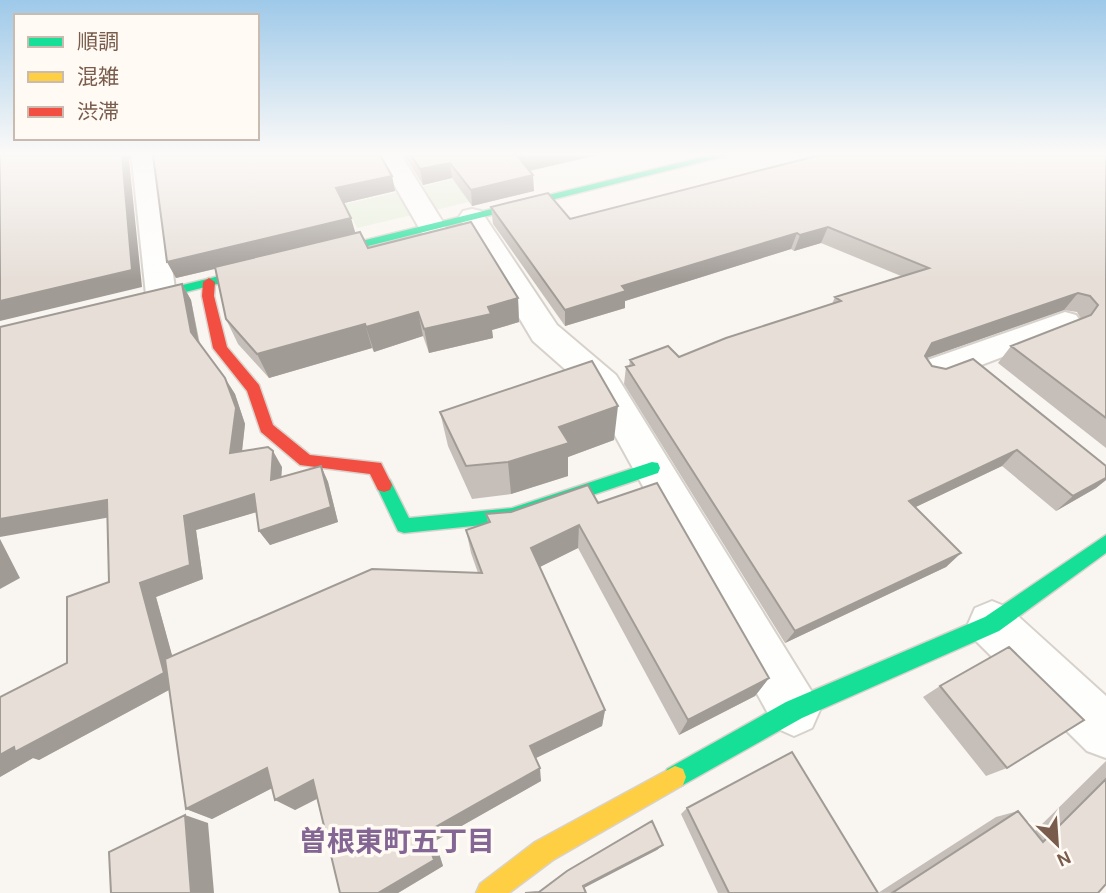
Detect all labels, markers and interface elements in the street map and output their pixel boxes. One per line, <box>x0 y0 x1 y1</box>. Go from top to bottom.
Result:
legend <box>14 14 259 140</box>
text: 順調 <box>77 30 119 54</box>
text: 混雑 <box>77 65 119 89</box>
text: 渋滞 <box>77 100 119 124</box>
north arrow <box>1022 809 1092 879</box>
district label: 曽根東町五丁目 <box>299 825 495 858</box>
text: N <box>1053 846 1075 871</box>

